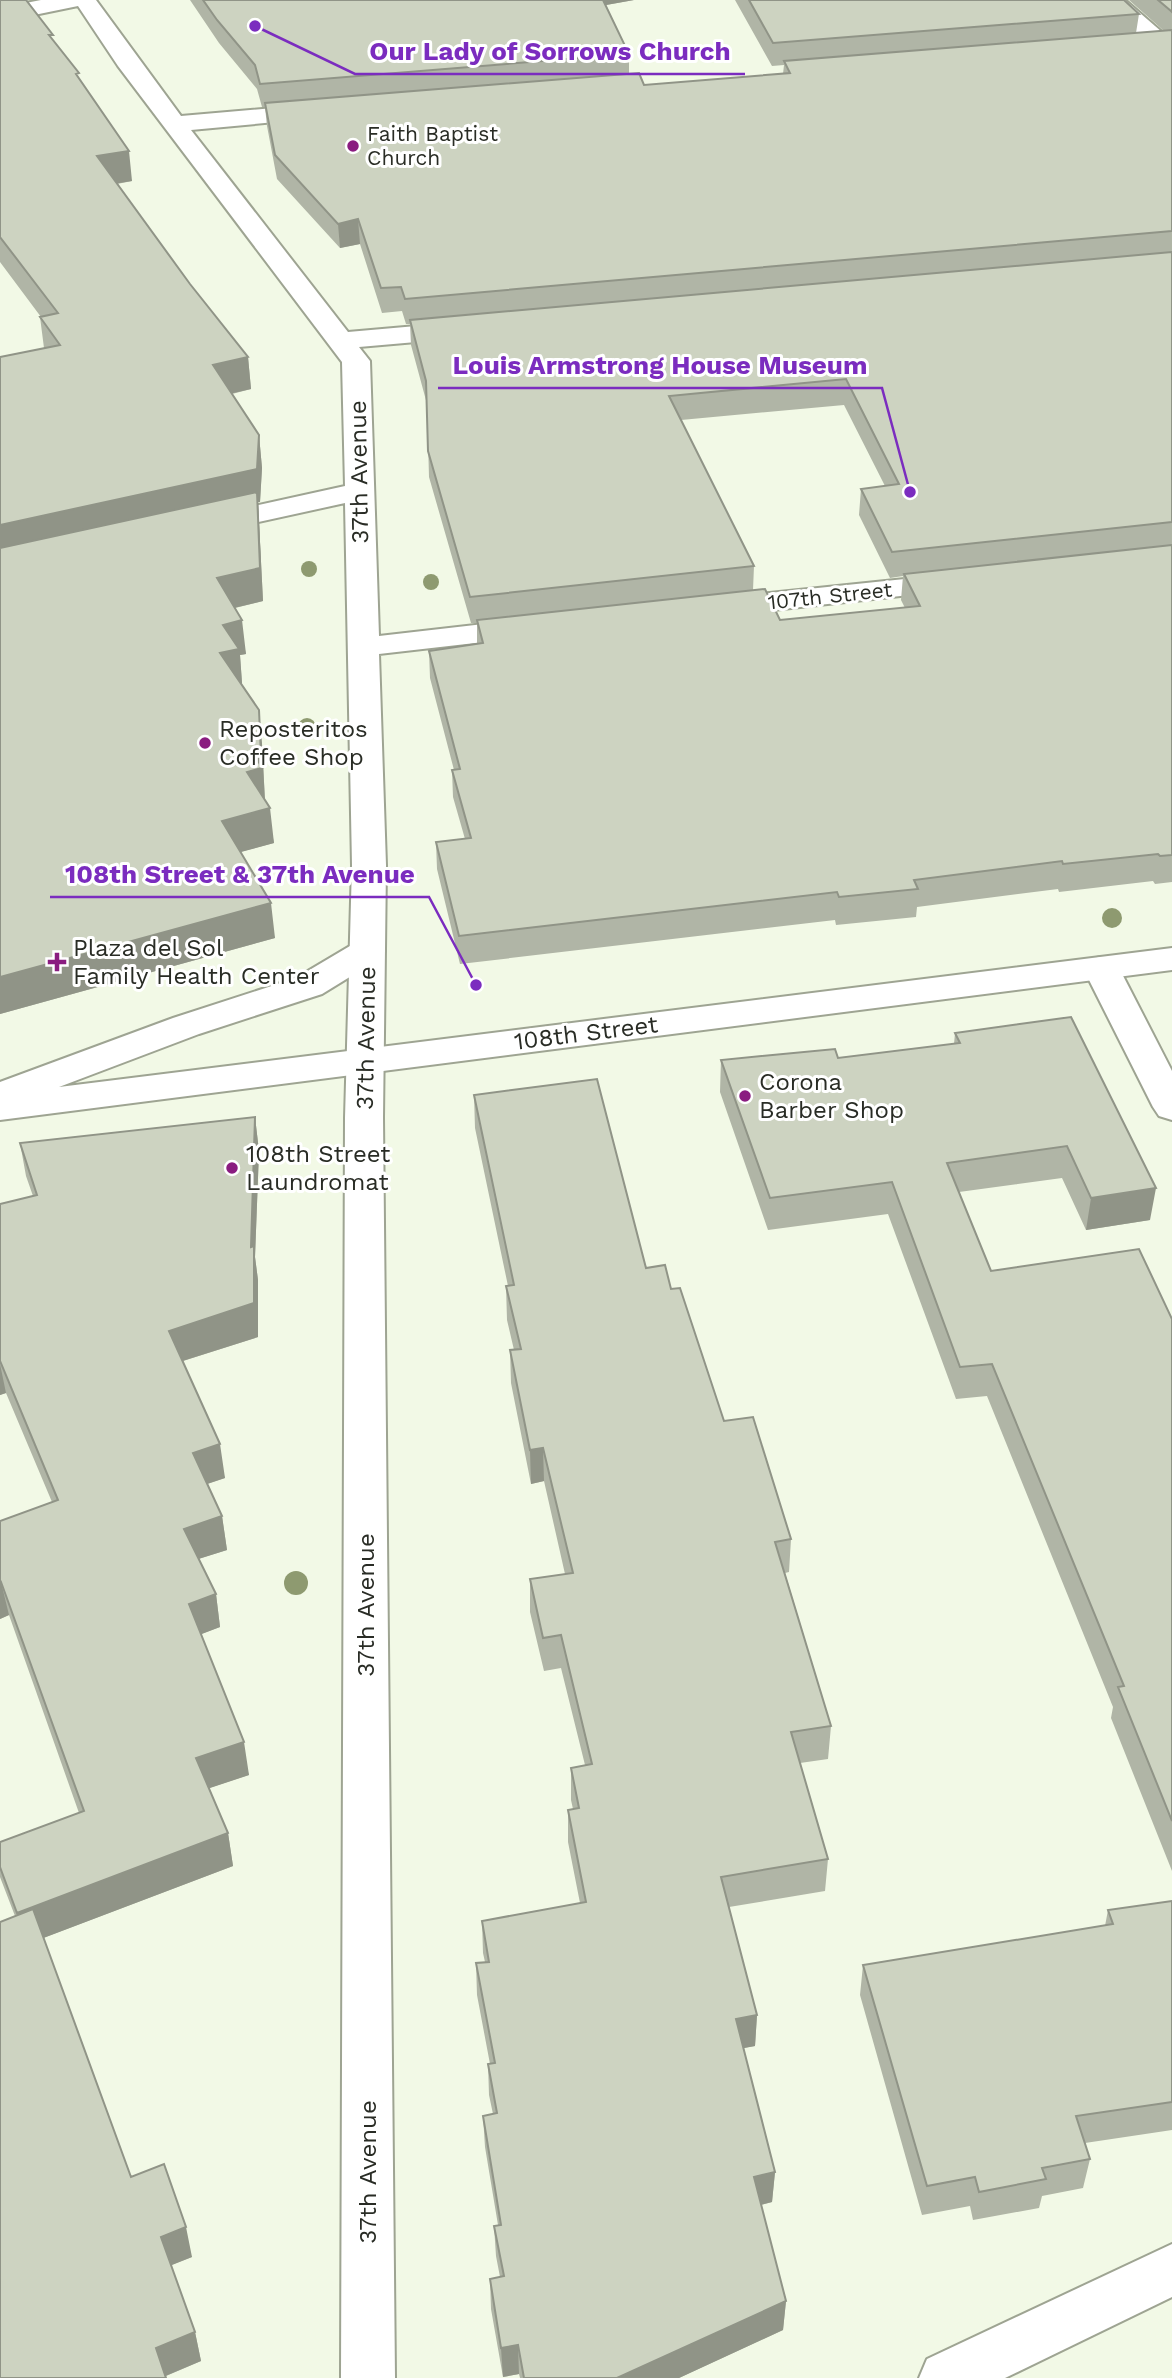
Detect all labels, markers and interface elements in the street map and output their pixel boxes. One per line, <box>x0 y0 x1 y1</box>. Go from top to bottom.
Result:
callout: Our Lady of Sorrows Church <box>355 27 745 74</box>
text: Our Lady of Sorrows Church <box>369 36 731 66</box>
place label: Faith Baptist Church <box>367 121 498 170</box>
marker: Faith Baptist Church <box>345 138 361 154</box>
callout: Louis Armstrong House Museum <box>438 341 882 388</box>
text: Louis Armstrong House Museum <box>453 350 867 380</box>
street label: 37th Avenue <box>344 400 374 544</box>
street label: 107th Street <box>767 577 893 614</box>
place label: Reposteritos Coffee Shop <box>219 715 368 771</box>
marker: Reposteritos Coffee Shop <box>197 735 213 751</box>
callout: 108th Street & 37th Avenue <box>50 850 429 897</box>
text: 108th Street & 37th Avenue <box>65 859 415 889</box>
place label: Plaza del Sol Family Health Center <box>73 934 320 990</box>
marker: Plaza del Sol Family Health Center <box>47 952 67 972</box>
street label: 37th Avenue <box>351 966 381 1110</box>
street label: 108th Street <box>513 1010 659 1056</box>
place label: Corona Barber Shop <box>759 1068 904 1124</box>
marker: Corona Barber Shop <box>737 1088 753 1104</box>
place label: 108th Street Laundromat <box>246 1140 390 1196</box>
marker: 108th Street Laundromat <box>224 1160 240 1176</box>
street label: 37th Avenue <box>352 1533 380 1677</box>
street label: 37th Avenue <box>354 2100 382 2244</box>

